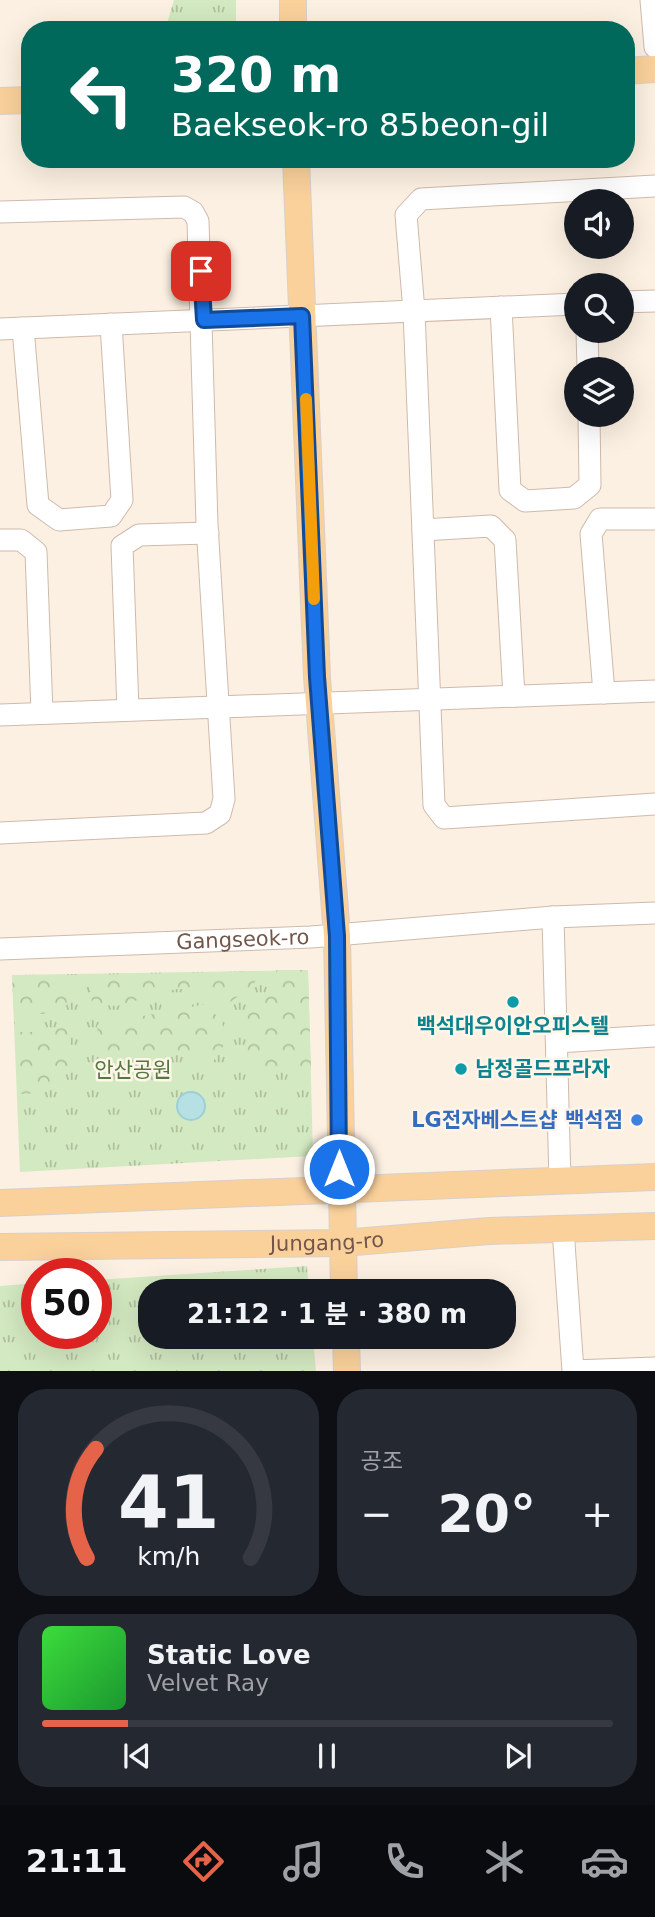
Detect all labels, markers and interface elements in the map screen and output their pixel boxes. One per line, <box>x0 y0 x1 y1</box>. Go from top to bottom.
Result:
text: 320 m <box>171 47 341 104</box>
icon: left <box>56 49 147 140</box>
text: Baekseok-ro 85beon-gil <box>171 106 549 144</box>
map controls <box>564 189 634 427</box>
button: sound <box>564 189 634 259</box>
pin <box>171 241 231 301</box>
icon: arrive <box>182 252 220 290</box>
button: search <box>564 273 634 343</box>
button: layers <box>564 357 634 427</box>
street label: Gangseok-ro <box>176 925 310 954</box>
marker: 백석대우이안오피스텔 <box>505 994 521 1010</box>
place label: 백석대우이안오피스텔 <box>416 1014 610 1038</box>
place label: 남정골드프라자 <box>475 1057 610 1081</box>
park label: 안산공원 <box>94 1058 172 1082</box>
marker: 남정골드프라자 <box>453 1061 469 1077</box>
place label: LG전자베스트샵 백석점 <box>411 1108 623 1132</box>
marker: LG전자베스트샵 백석점 <box>629 1112 645 1128</box>
position arrow <box>302 1132 376 1206</box>
street label: Jungang-ro <box>268 1228 385 1256</box>
speed limit sign: 50 <box>21 1258 112 1349</box>
text: 21:12 · 1 분 · 380 m <box>187 1299 467 1329</box>
text: 공조 <box>361 1448 403 1474</box>
text: 41 <box>118 1461 219 1546</box>
text: 20° <box>438 1484 536 1544</box>
text: − <box>361 1492 392 1536</box>
text: + <box>581 1492 613 1536</box>
text: km/h <box>137 1542 200 1571</box>
text: Static Love <box>147 1640 311 1670</box>
text: Velvet Ray <box>147 1670 269 1696</box>
icon: previous <box>118 1737 156 1775</box>
icon: pause <box>308 1737 346 1775</box>
icon: next <box>499 1737 537 1775</box>
icon: directions <box>179 1837 228 1886</box>
icon: music <box>279 1837 328 1886</box>
icon: phone <box>380 1837 429 1886</box>
icon: climate <box>480 1837 529 1886</box>
icon: car <box>580 1837 629 1886</box>
text: 21:11 <box>26 1842 128 1880</box>

